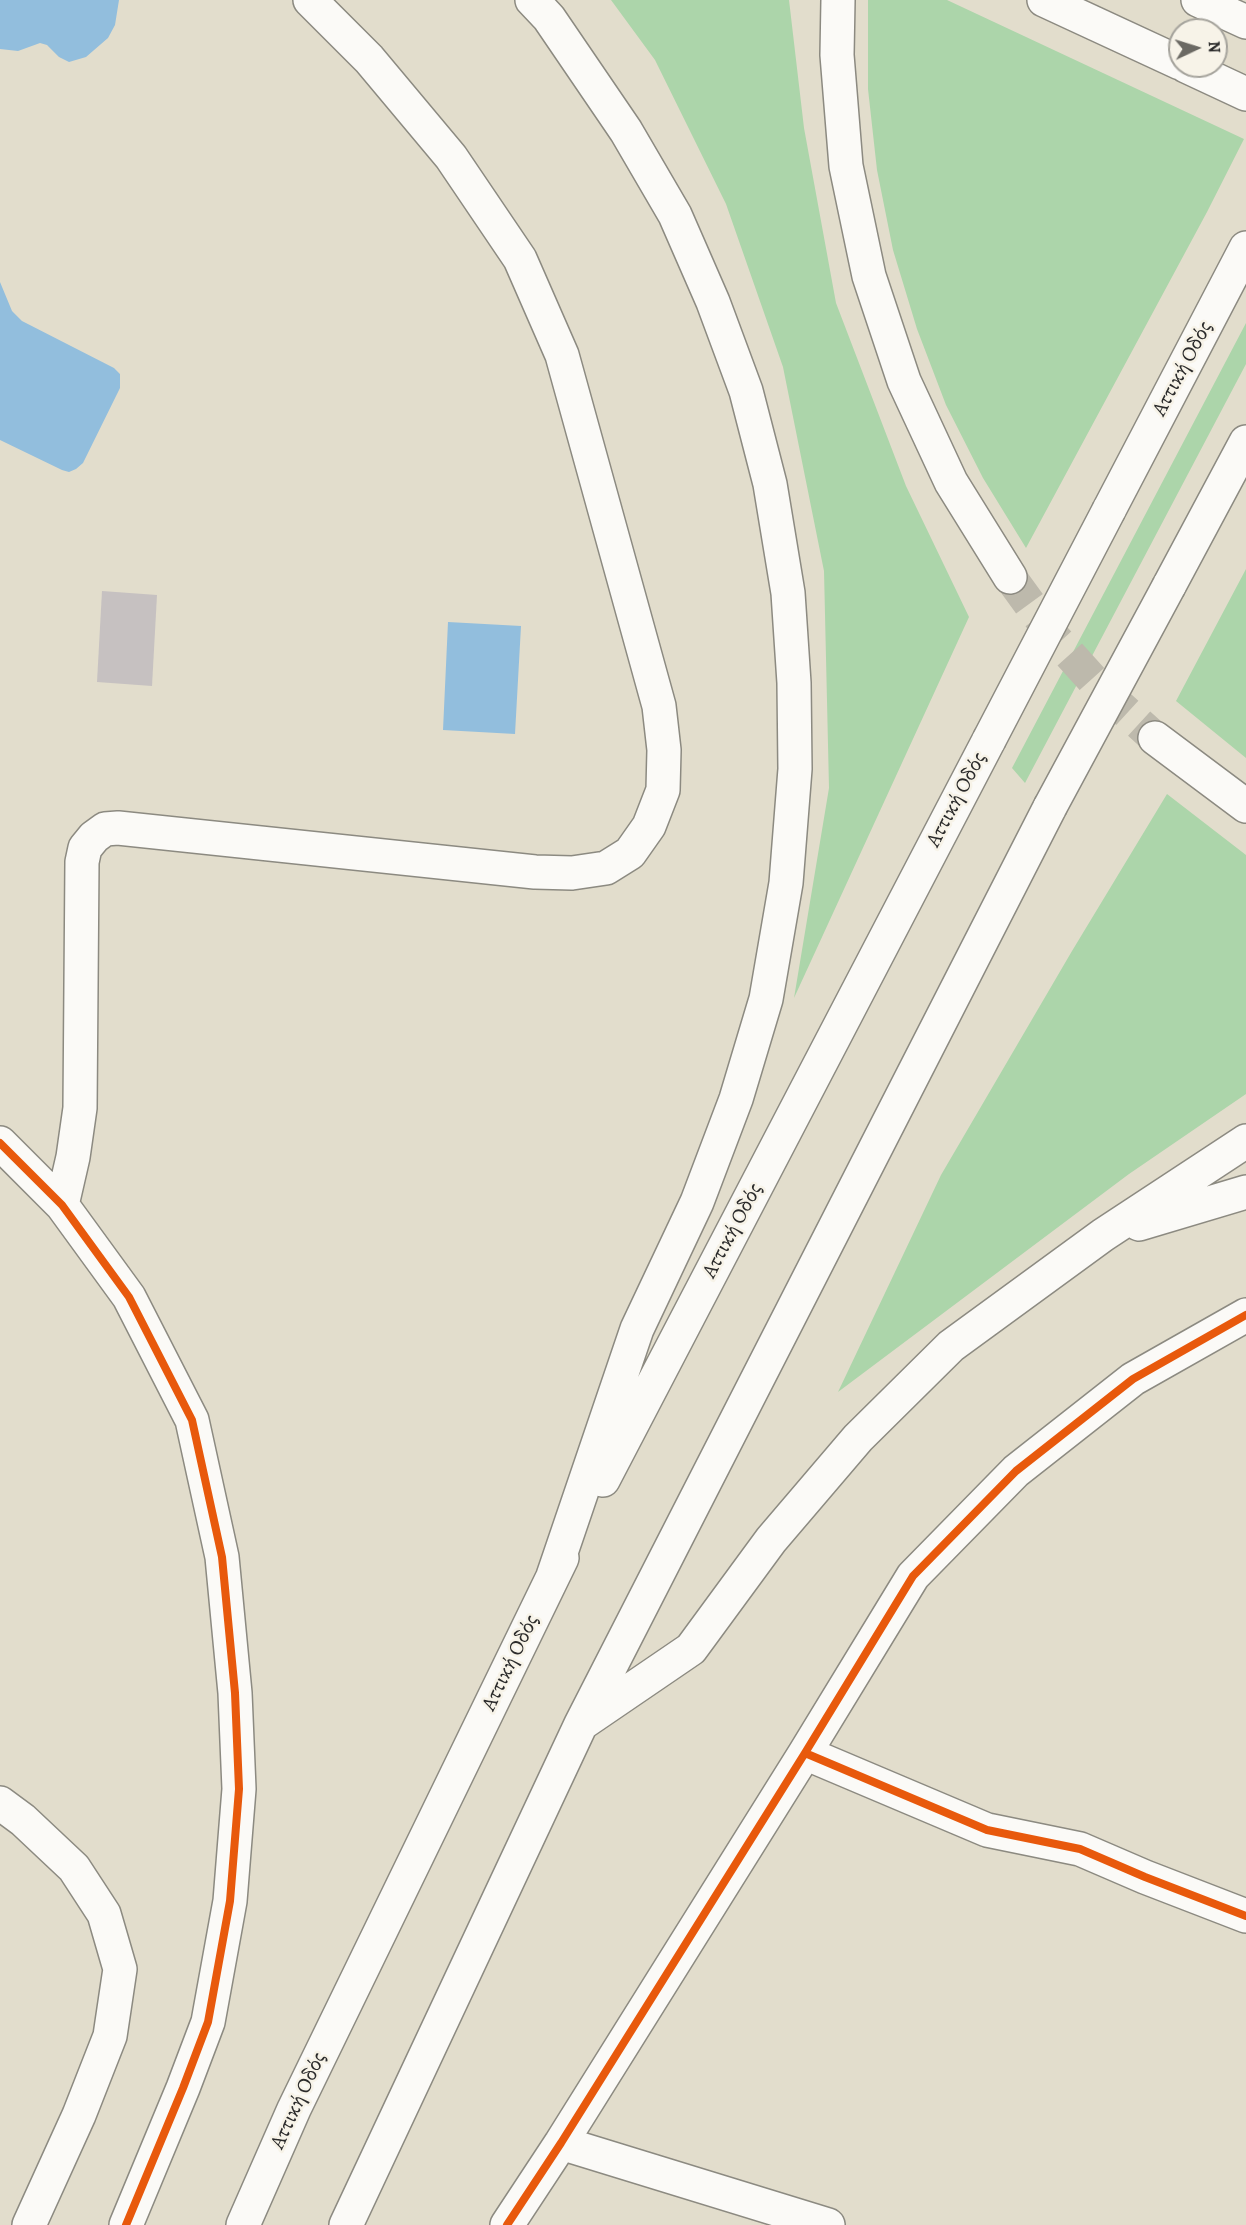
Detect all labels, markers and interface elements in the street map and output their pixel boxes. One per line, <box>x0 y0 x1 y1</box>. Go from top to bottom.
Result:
north arrow <box>1168 18 1228 78</box>
text: N <box>1203 40 1225 53</box>
street label: Αττική Οδός <box>1147 317 1219 421</box>
street label: Αττική Οδός <box>921 748 993 852</box>
street label: Αττική Οδός <box>697 1179 769 1283</box>
street label: Αττική Οδός <box>477 1611 545 1715</box>
street label: Αττική Οδός <box>266 2049 332 2153</box>

